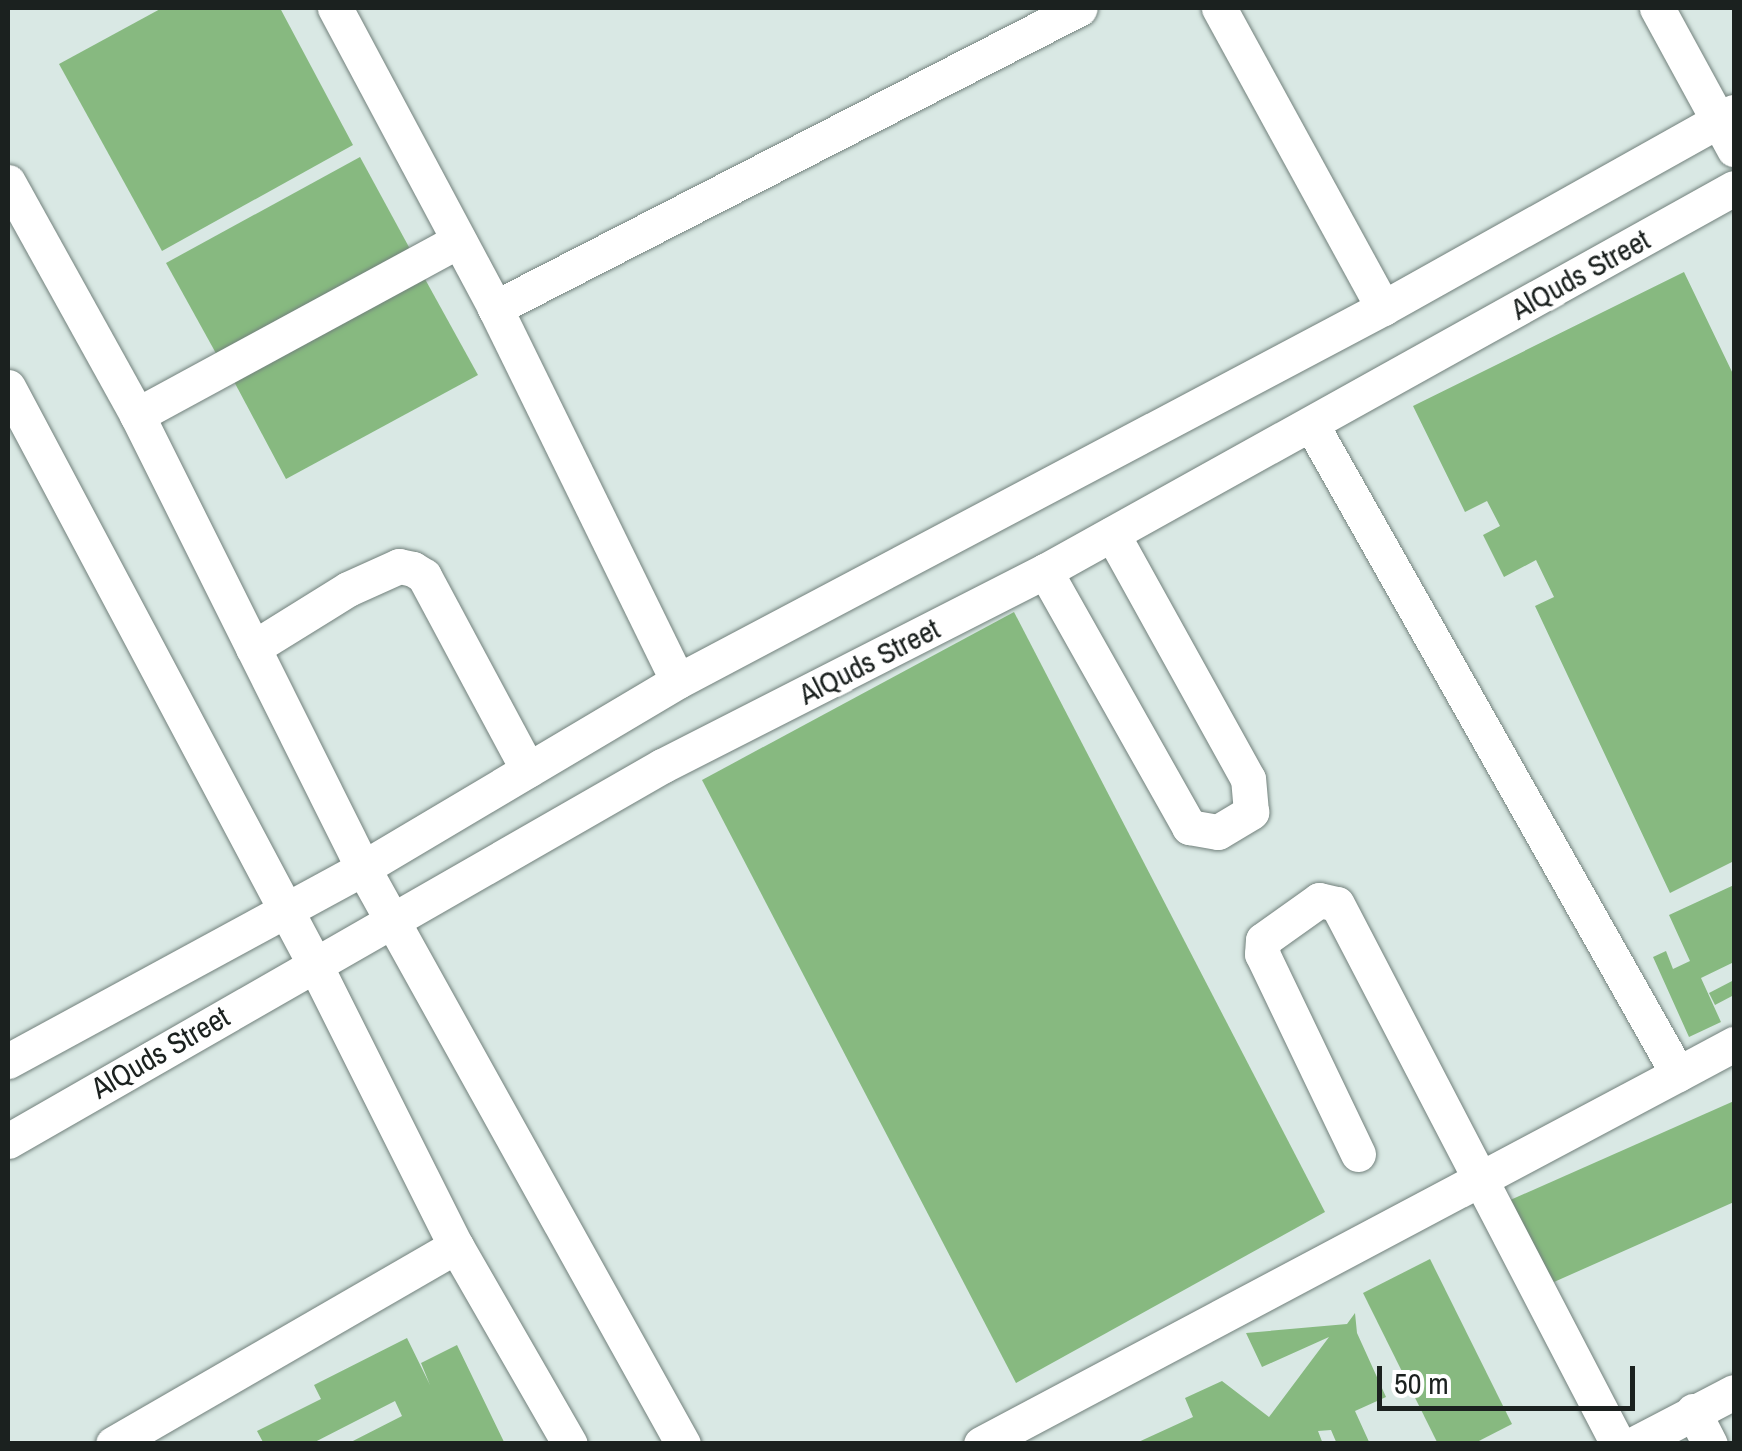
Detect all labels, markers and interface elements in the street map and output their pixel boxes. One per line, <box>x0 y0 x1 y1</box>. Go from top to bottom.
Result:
street label: AlQuds Street <box>1504 221 1656 327</box>
street label: AlQuds Street <box>793 610 945 712</box>
street label: AlQuds Street <box>85 998 235 1106</box>
scale bar <box>1382 1346 1640 1408</box>
text: 50 m <box>1394 1363 1449 1403</box>

